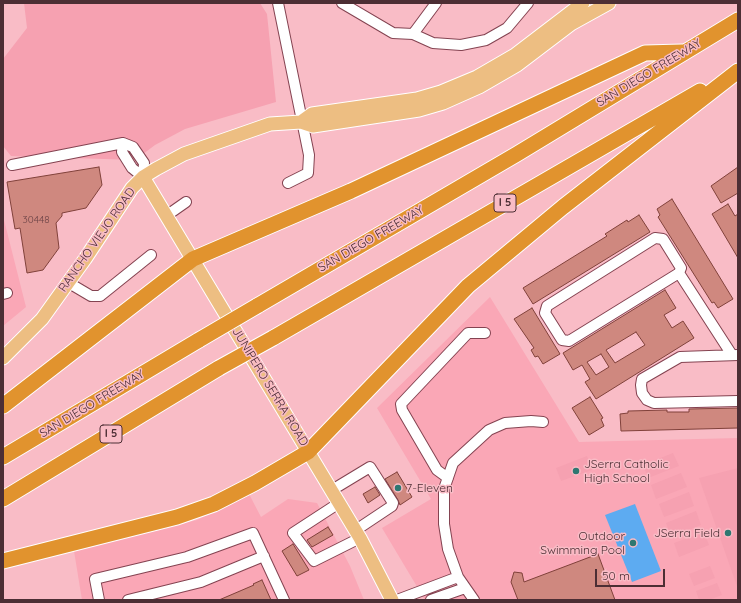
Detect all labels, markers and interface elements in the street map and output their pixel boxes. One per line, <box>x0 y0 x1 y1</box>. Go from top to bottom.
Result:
street label: SAN DIEGO FREEWAY <box>594 36 704 110</box>
street label: RANCHO VIEJO ROAD <box>56 185 138 295</box>
road number: I 5 <box>494 194 516 212</box>
street label: SAN DIEGO FREEWAY <box>316 203 426 275</box>
house number: 30448 <box>22 214 50 226</box>
street label: JUNIPERO SERRA ROAD <box>229 325 311 449</box>
street label: SAN DIEGO FREEWAY <box>37 367 147 441</box>
road number: I 5 <box>100 425 122 443</box>
place label: JSerra Catholic High School <box>584 457 669 485</box>
marker: JSerra Catholic High School <box>571 466 581 476</box>
place label: 7-Eleven <box>406 481 453 495</box>
marker: 7-Eleven <box>393 483 403 493</box>
place label: JSerra Field <box>654 526 720 540</box>
marker: JSerra Field <box>723 528 733 538</box>
place label: Outdoor Swimming Pool <box>540 529 625 557</box>
marker: Outdoor Swimming Pool <box>628 538 638 548</box>
scale bar <box>597 561 667 587</box>
text: 50 m <box>602 568 630 583</box>

